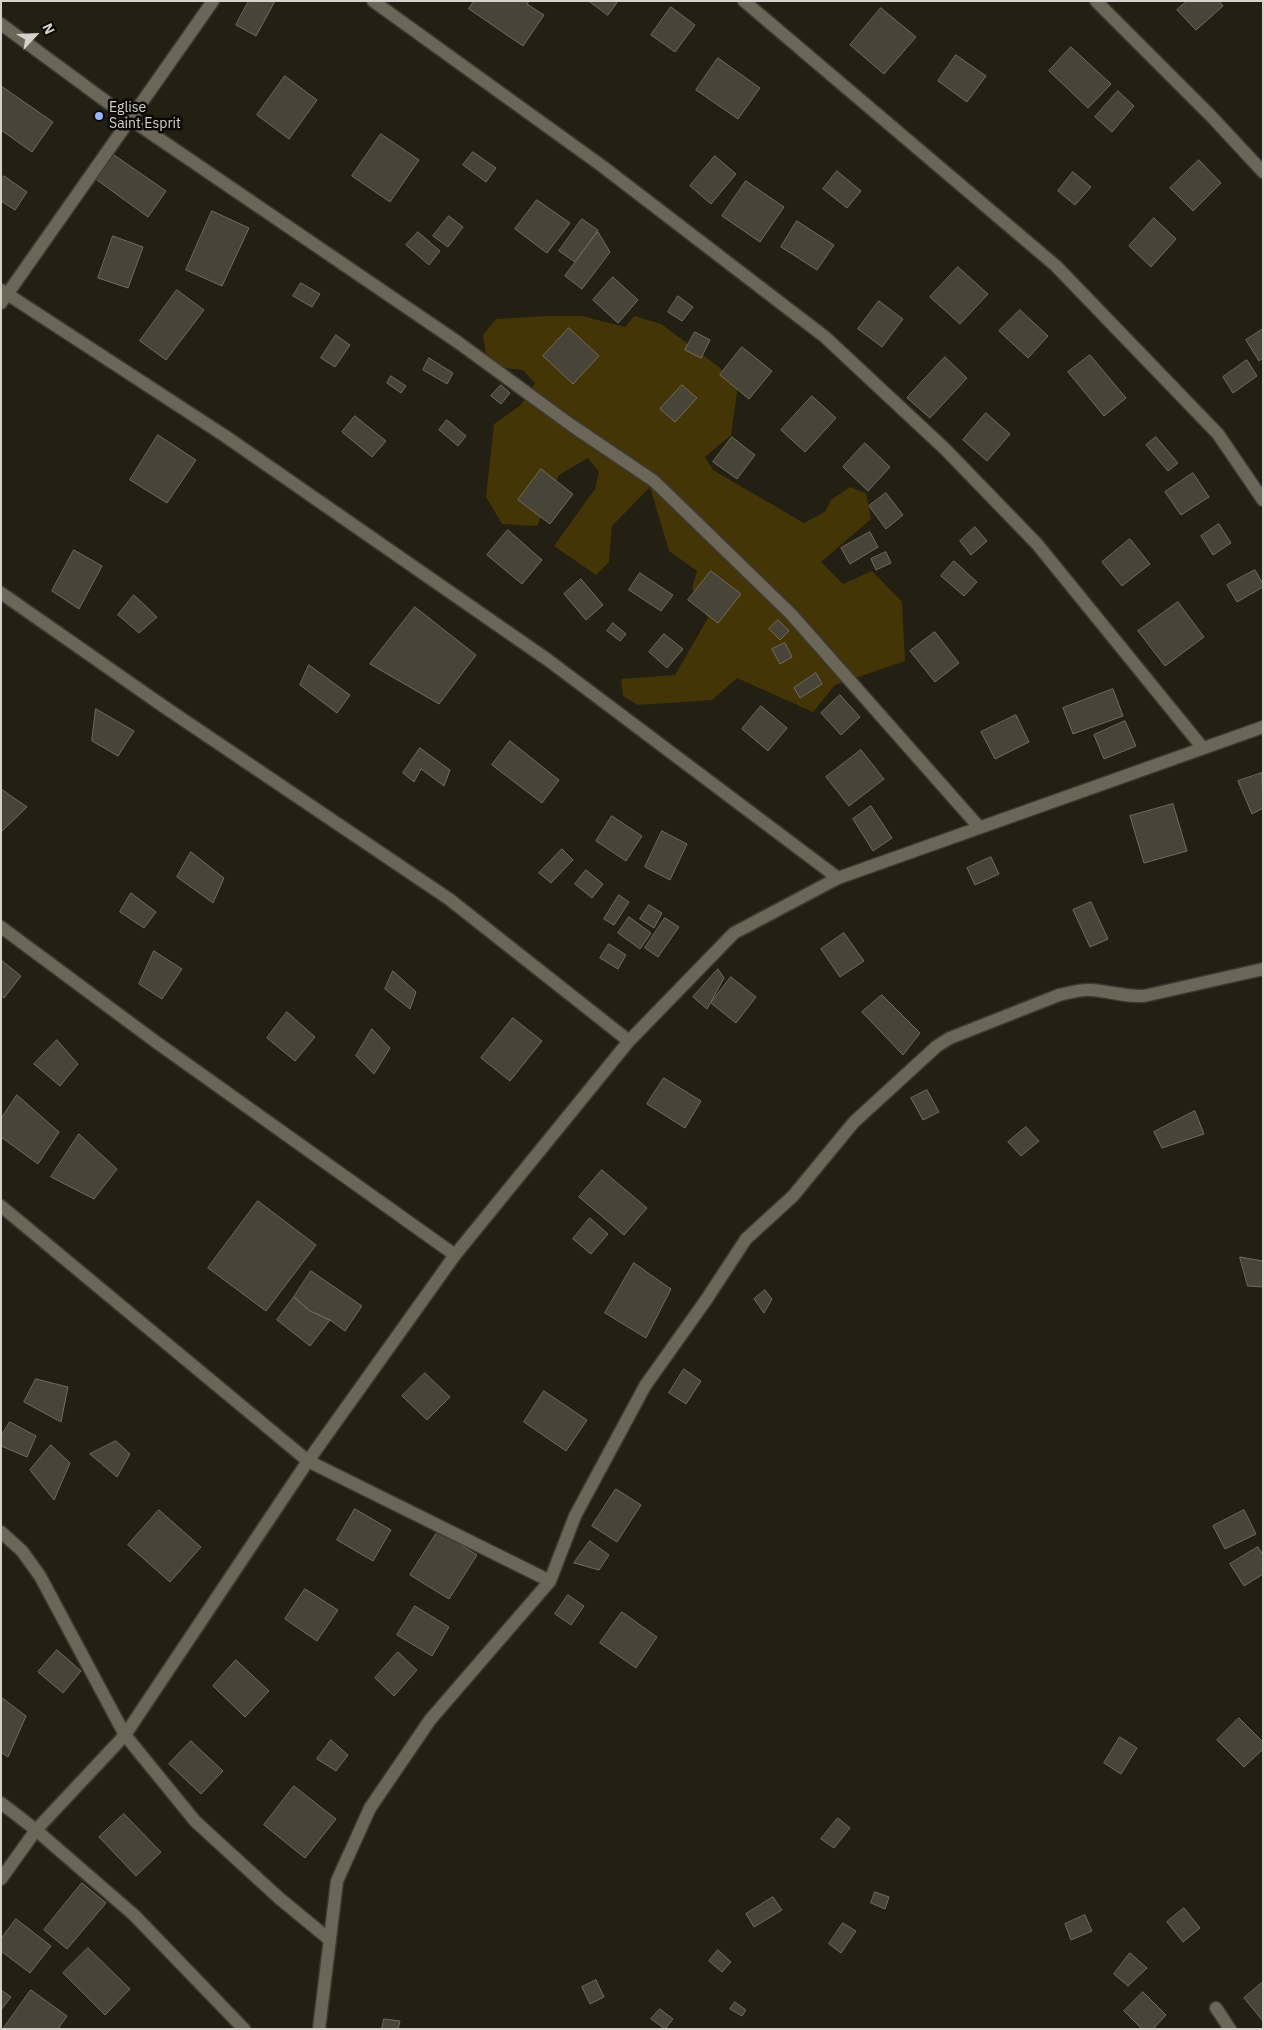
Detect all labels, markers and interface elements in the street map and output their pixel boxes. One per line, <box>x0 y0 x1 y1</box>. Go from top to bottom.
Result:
north arrow <box>10 10 60 60</box>
text: N <box>38 20 59 37</box>
place label: Eglise Saint Esprit <box>109 100 181 132</box>
marker: Eglise Saint Esprit <box>93 110 105 122</box>

